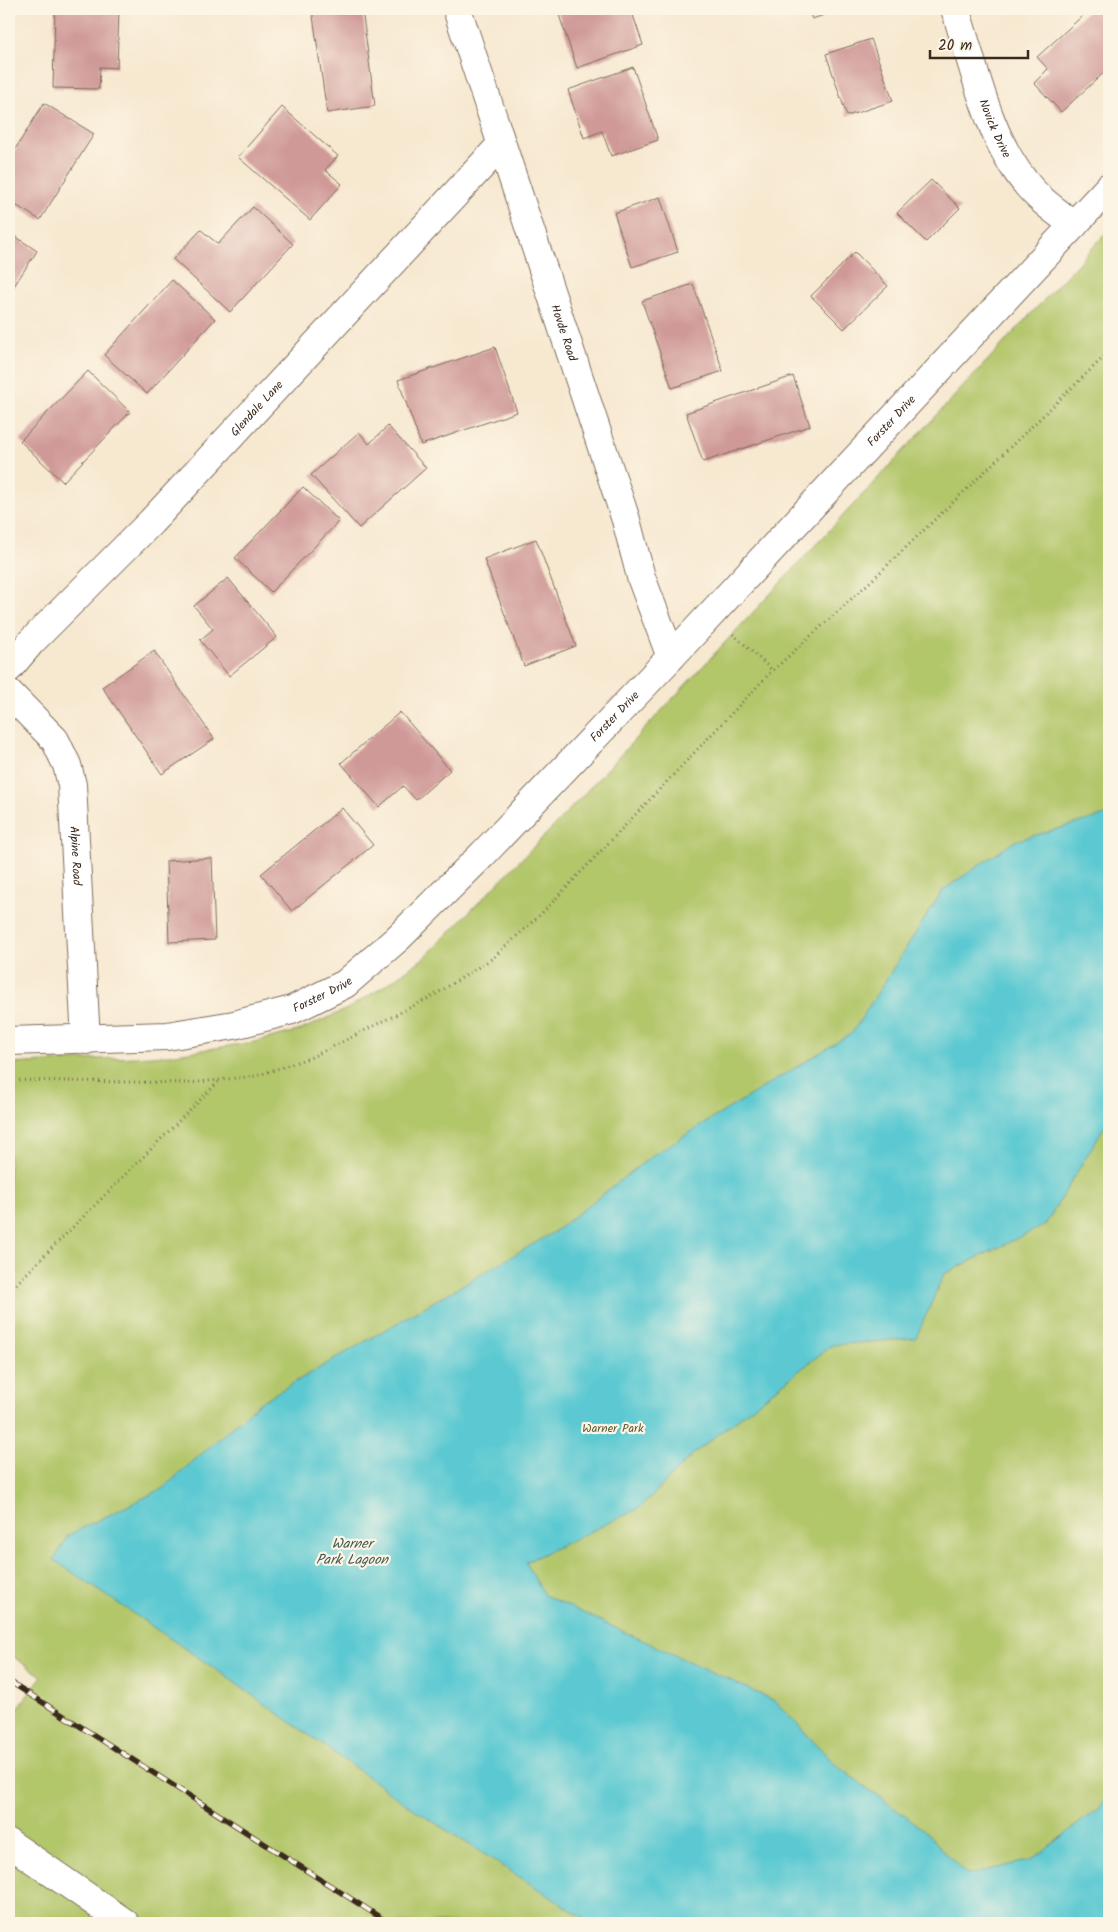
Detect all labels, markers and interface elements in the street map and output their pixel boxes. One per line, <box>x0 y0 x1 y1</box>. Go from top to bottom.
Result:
scale bar <box>930 28 1028 60</box>
text: 20 m <box>938 34 972 58</box>
street label: Novick Drive <box>974 96 1017 162</box>
street label: Hovde Road <box>546 302 583 365</box>
street label: Glendale Lane <box>226 375 288 441</box>
street label: Forster Drive <box>862 390 921 451</box>
street label: Forster Drive <box>585 686 644 746</box>
street label: Alpine Road <box>65 826 87 887</box>
street label: Forster Drive <box>289 972 357 1018</box>
park label: Warner Park <box>582 1419 644 1438</box>
water label: Warner Park Lagoon <box>316 1533 390 1571</box>

